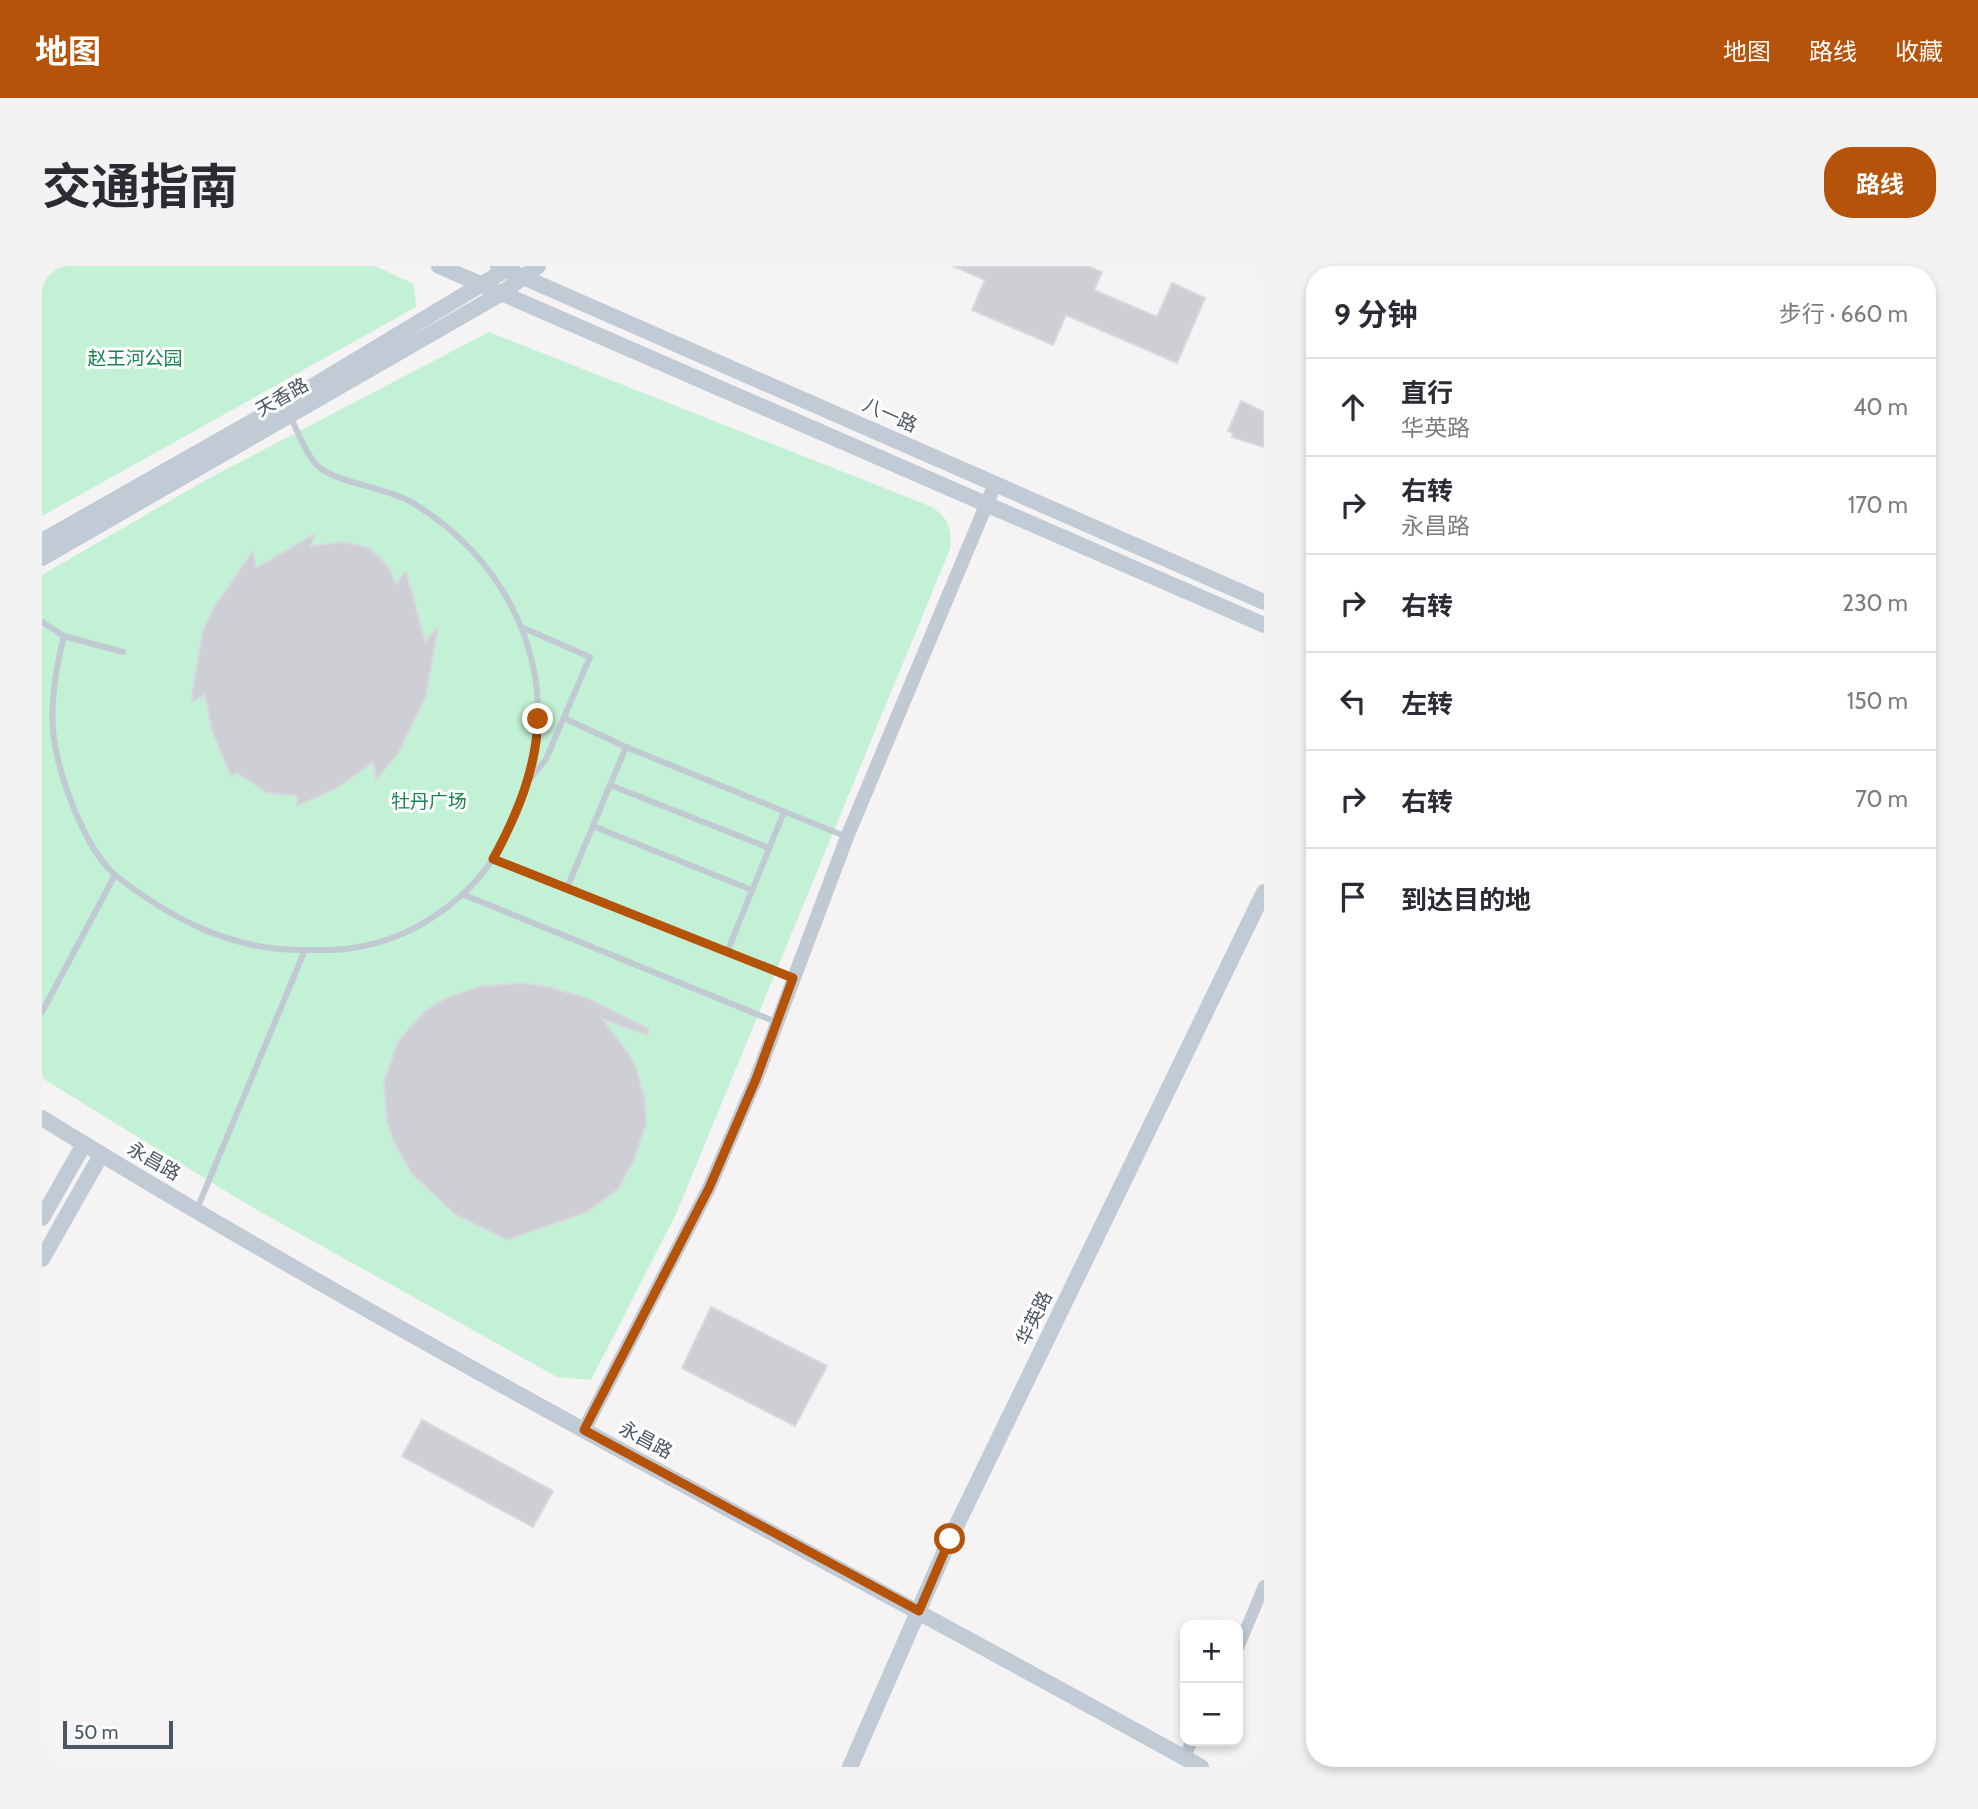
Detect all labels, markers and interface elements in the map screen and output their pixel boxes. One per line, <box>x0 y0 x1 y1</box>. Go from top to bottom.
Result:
text: 地图 <box>35 31 101 71</box>
text: 地图 <box>1723 37 1771 66</box>
text: 路线 <box>1809 37 1857 66</box>
text: 收藏 <box>1895 37 1943 66</box>
button: 路线 <box>1824 147 1936 218</box>
text: 交通指南 <box>42 157 238 216</box>
text: 9 分钟 <box>1334 296 1418 333</box>
text: 步行 · 660 m <box>1779 300 1908 328</box>
park label: 赵王河公园 <box>87 347 183 370</box>
street label: 天香路 <box>252 373 312 421</box>
text: 直行 <box>1401 377 1453 409</box>
icon: ahead <box>1334 388 1372 426</box>
street label: 八一路 <box>859 393 921 437</box>
text: 40 m <box>1853 393 1908 421</box>
text: 华英路 <box>1401 414 1470 442</box>
text: 右转 <box>1401 475 1453 507</box>
icon: right <box>1334 486 1372 524</box>
text: 170 m <box>1848 491 1908 519</box>
text: 永昌路 <box>1401 512 1470 540</box>
icon: right <box>1334 584 1372 622</box>
text: 230 m <box>1842 589 1908 617</box>
text: 右转 <box>1401 590 1453 622</box>
icon: left <box>1334 682 1372 720</box>
text: 150 m <box>1847 687 1908 715</box>
text: 左转 <box>1401 688 1453 720</box>
route end <box>522 703 553 734</box>
icon: right <box>1334 780 1372 818</box>
text: 70 m <box>1855 785 1908 813</box>
text: 右转 <box>1401 786 1453 818</box>
park label: 牡丹广场 <box>391 790 467 813</box>
icon: arrive <box>1334 878 1372 916</box>
text: 到达目的地 <box>1401 884 1531 916</box>
street label: 永昌路 <box>124 1137 184 1185</box>
street label: 华英路 <box>1011 1287 1057 1349</box>
street label: 永昌路 <box>615 1416 677 1464</box>
route start <box>934 1523 965 1554</box>
map controls <box>1180 1620 1243 1746</box>
button: + <box>1180 1620 1243 1683</box>
button: − <box>1180 1683 1243 1746</box>
scale bar <box>63 1718 173 1750</box>
text: 50 m <box>74 1721 118 1744</box>

